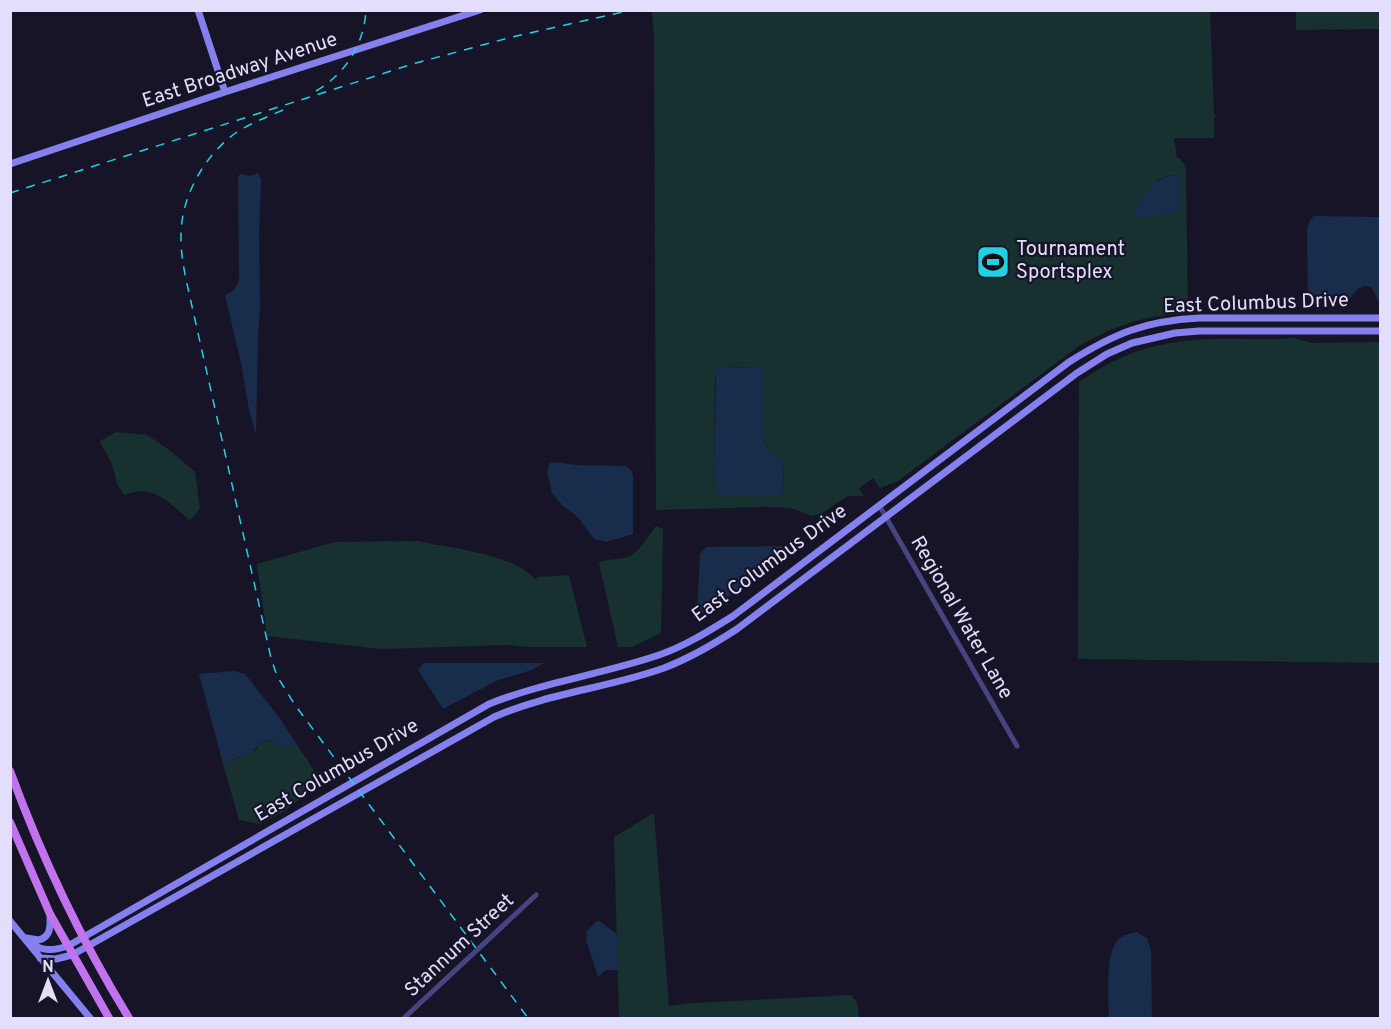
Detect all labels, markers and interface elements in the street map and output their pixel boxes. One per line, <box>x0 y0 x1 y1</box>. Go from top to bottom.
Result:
street label: East Broadway Avenue <box>139 27 341 115</box>
place label: Tournament Sportsplex <box>1016 237 1125 286</box>
sports icon: Tournament Sportsplex <box>975 244 1011 280</box>
street label: East Columbus Drive <box>1163 288 1349 320</box>
street label: East Columbus Drive <box>687 499 853 629</box>
street label: Regional Water Lane <box>904 532 1018 704</box>
street label: East Columbus Drive <box>250 713 424 829</box>
street label: Stannum Street <box>400 888 520 1004</box>
north arrow <box>18 951 78 1011</box>
text: N <box>42 958 54 978</box>

